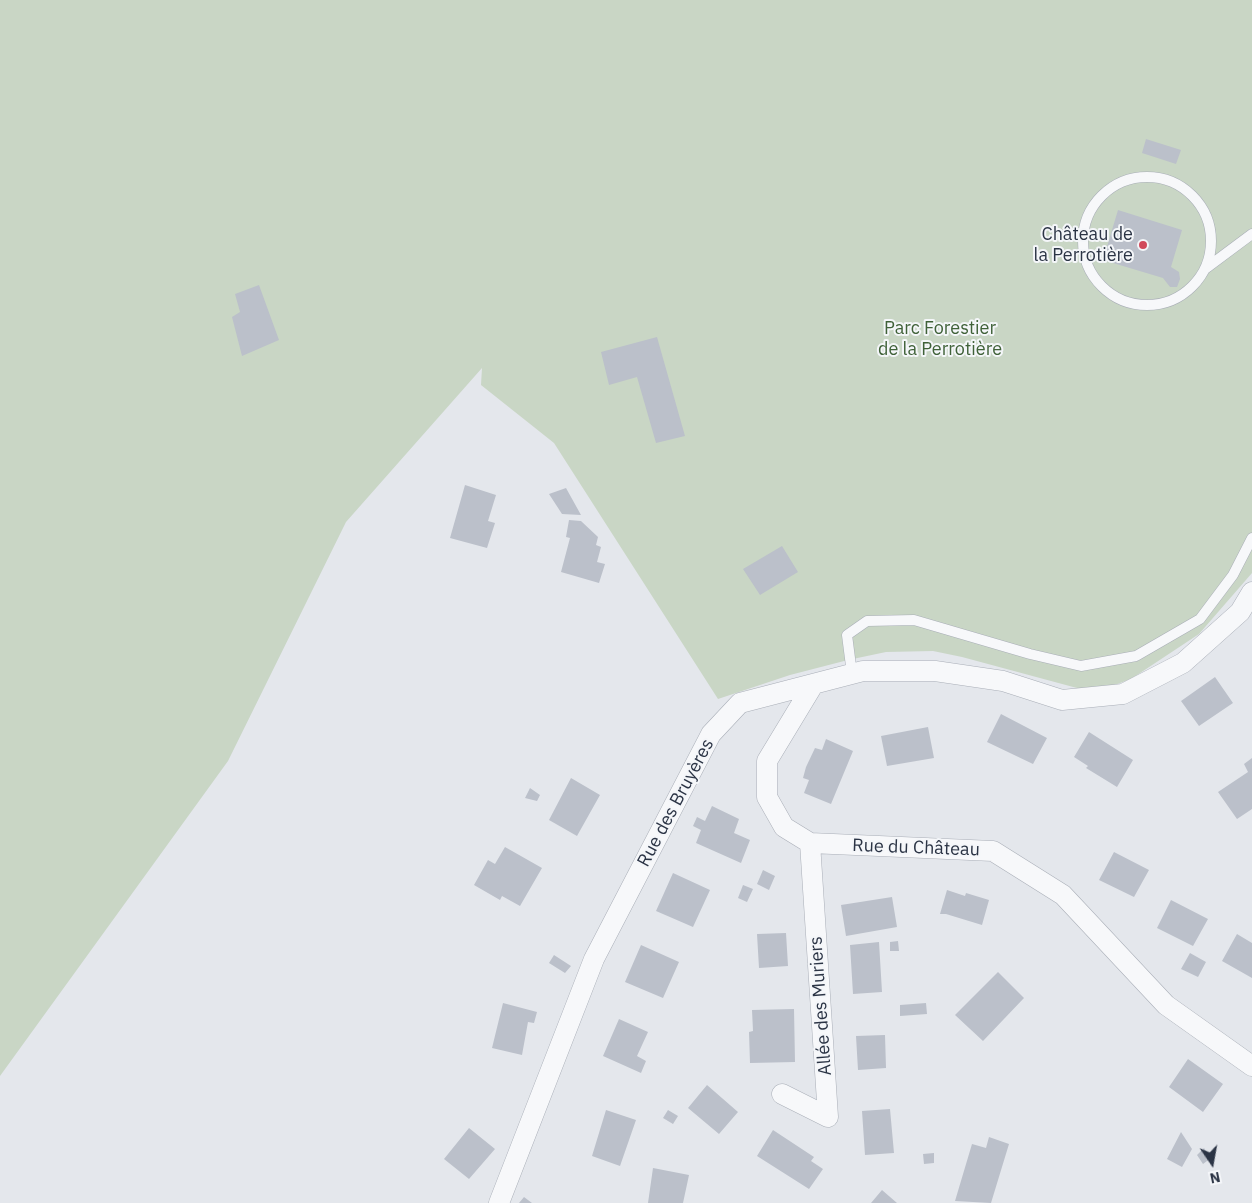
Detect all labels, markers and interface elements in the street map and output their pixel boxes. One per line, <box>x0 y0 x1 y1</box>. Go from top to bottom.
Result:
place label: Château de la Perrotière <box>1034 224 1133 266</box>
marker: Château de la Perrotière <box>1137 239 1149 251</box>
park label: Parc Forestier de la Perrotière <box>878 318 1002 360</box>
street label: Rue des Bruyères <box>633 735 719 871</box>
street label: Rue du Château <box>852 835 980 861</box>
street label: Allée des Muriers <box>805 936 837 1076</box>
north arrow <box>1187 1138 1237 1188</box>
text: N <box>1208 1168 1222 1188</box>

